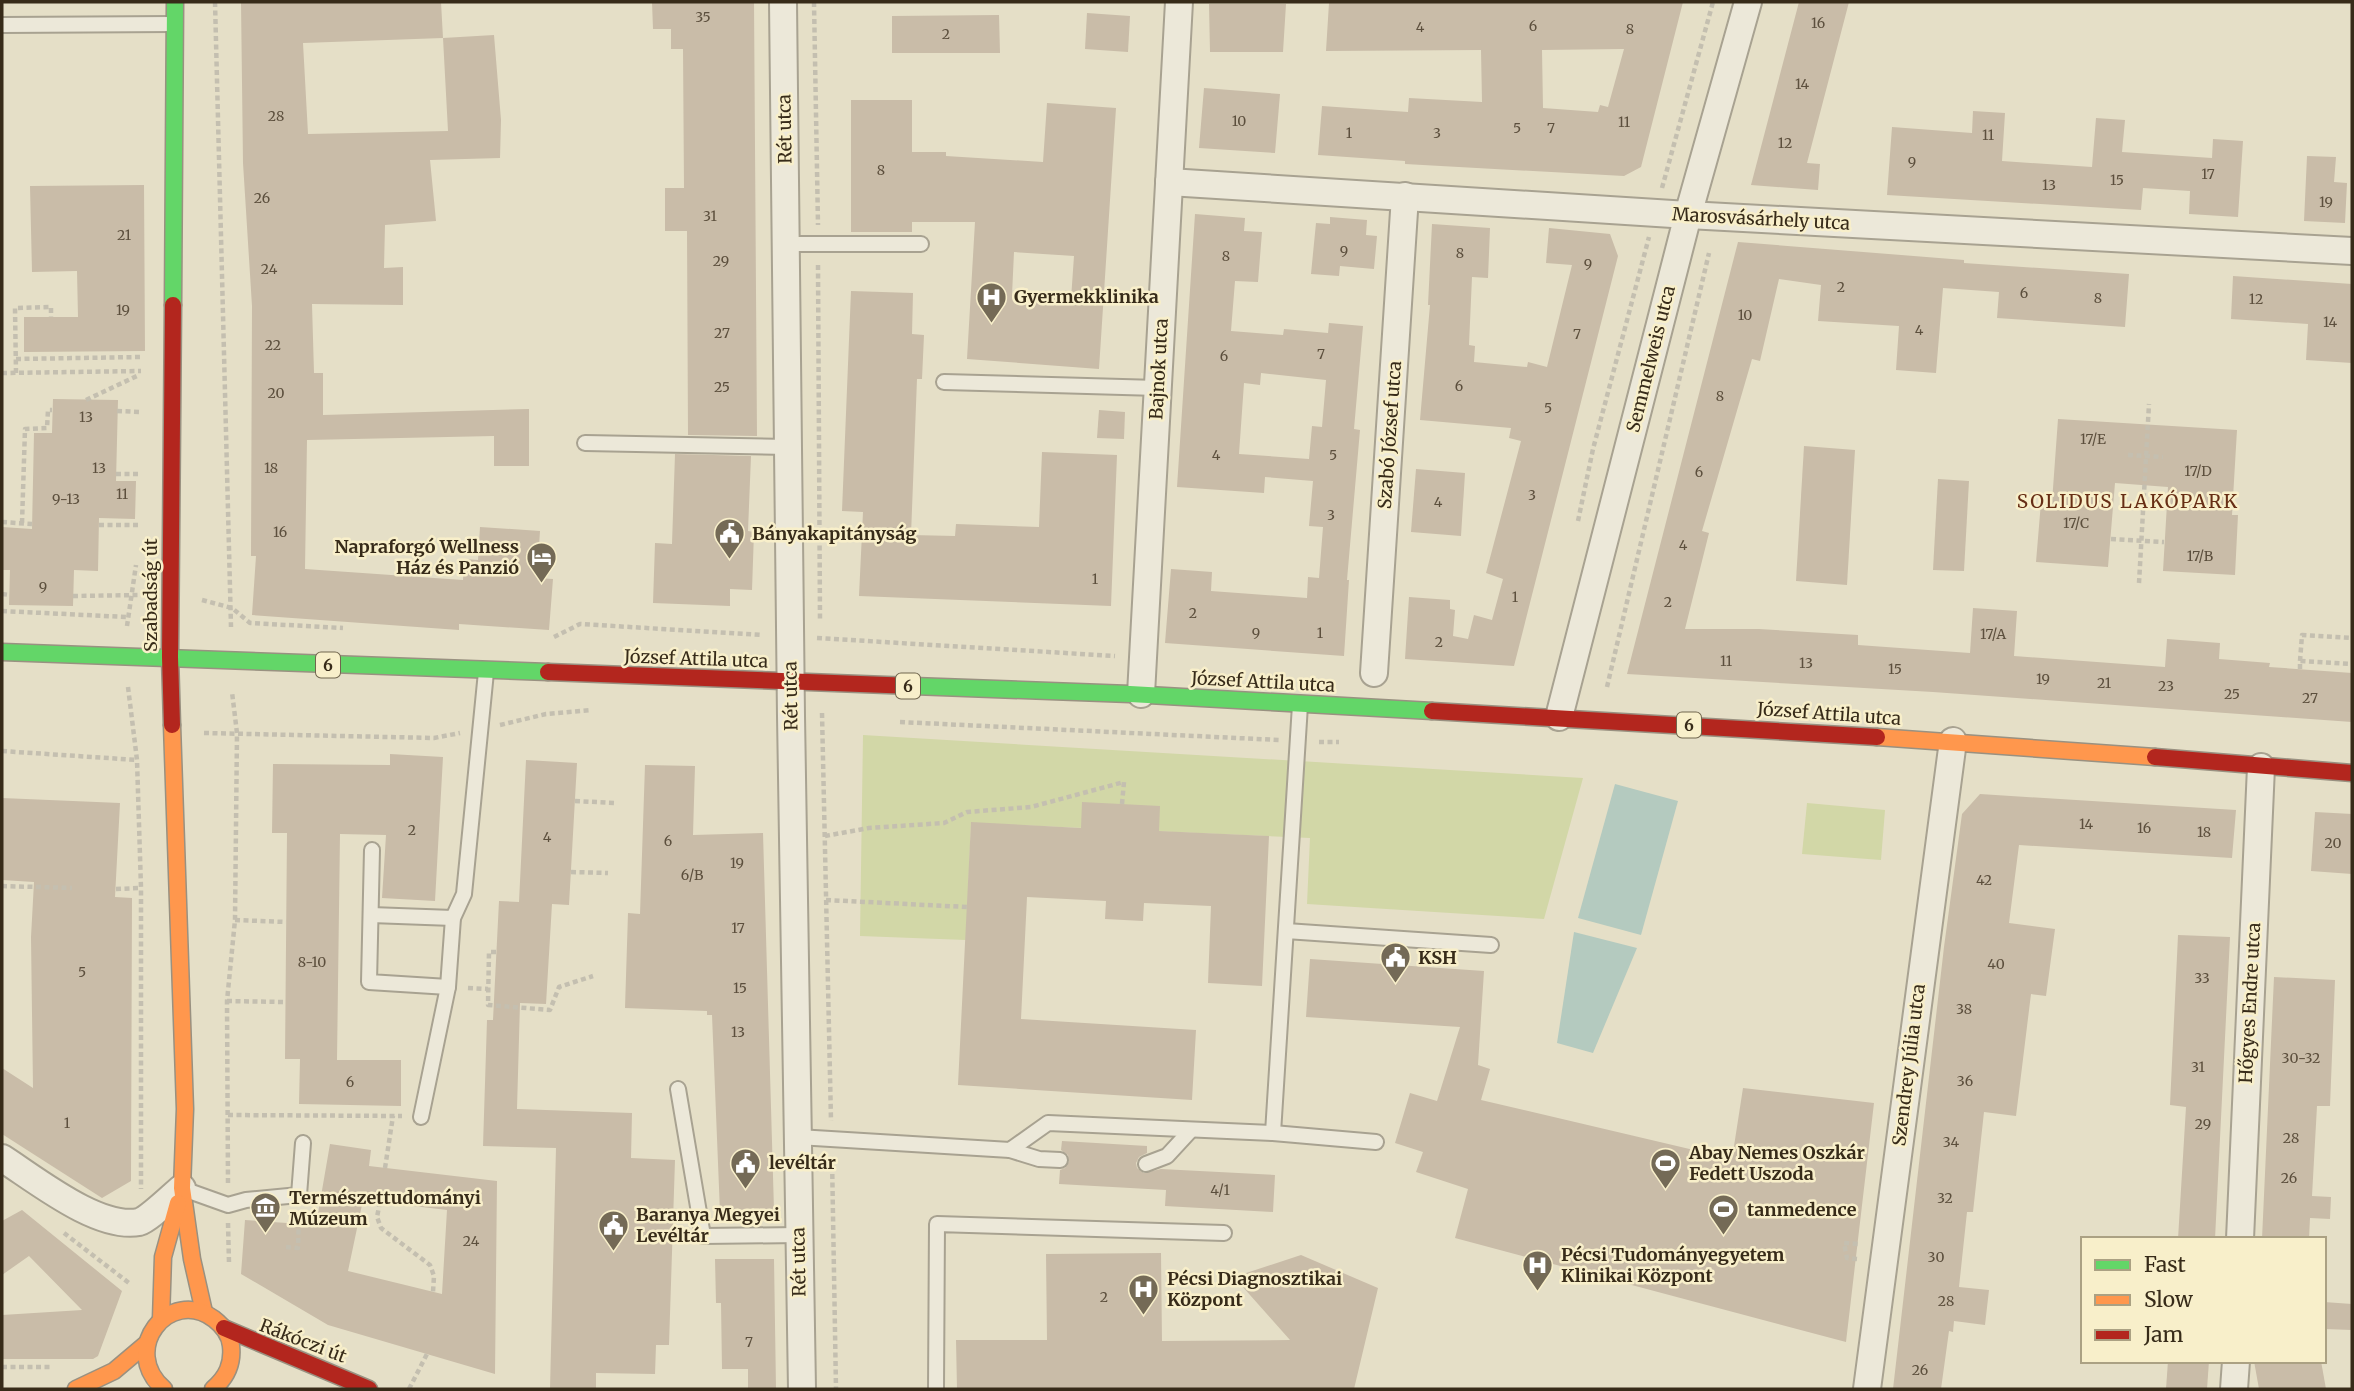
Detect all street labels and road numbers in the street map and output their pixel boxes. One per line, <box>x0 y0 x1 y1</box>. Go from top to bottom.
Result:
street label: Rét utca <box>772 94 797 164</box>
street label: Marosvásárhely utca <box>1671 202 1851 235</box>
street label: Semmelweis utca <box>1621 283 1680 435</box>
street label: Bajnok utca <box>1144 317 1173 420</box>
street label: Szabó József utca <box>1373 360 1406 510</box>
street label: Szabadság út <box>139 538 162 652</box>
street label: József Attila utca <box>623 644 769 673</box>
road number: 6 <box>316 652 340 678</box>
street label: Rét utca <box>778 661 803 731</box>
street label: József Attila utca <box>1189 666 1336 697</box>
road number: 6 <box>896 674 920 698</box>
street label: József Attila utca <box>1755 697 1902 730</box>
road number: 6 <box>1677 712 1701 738</box>
street label: Hőgyes Endre utca <box>2234 922 2265 1084</box>
street label: Szendrey Júlia utca <box>1887 982 1930 1147</box>
street label: Rét utca <box>786 1227 811 1297</box>
street label: Rákóczi út <box>256 1313 350 1368</box>

